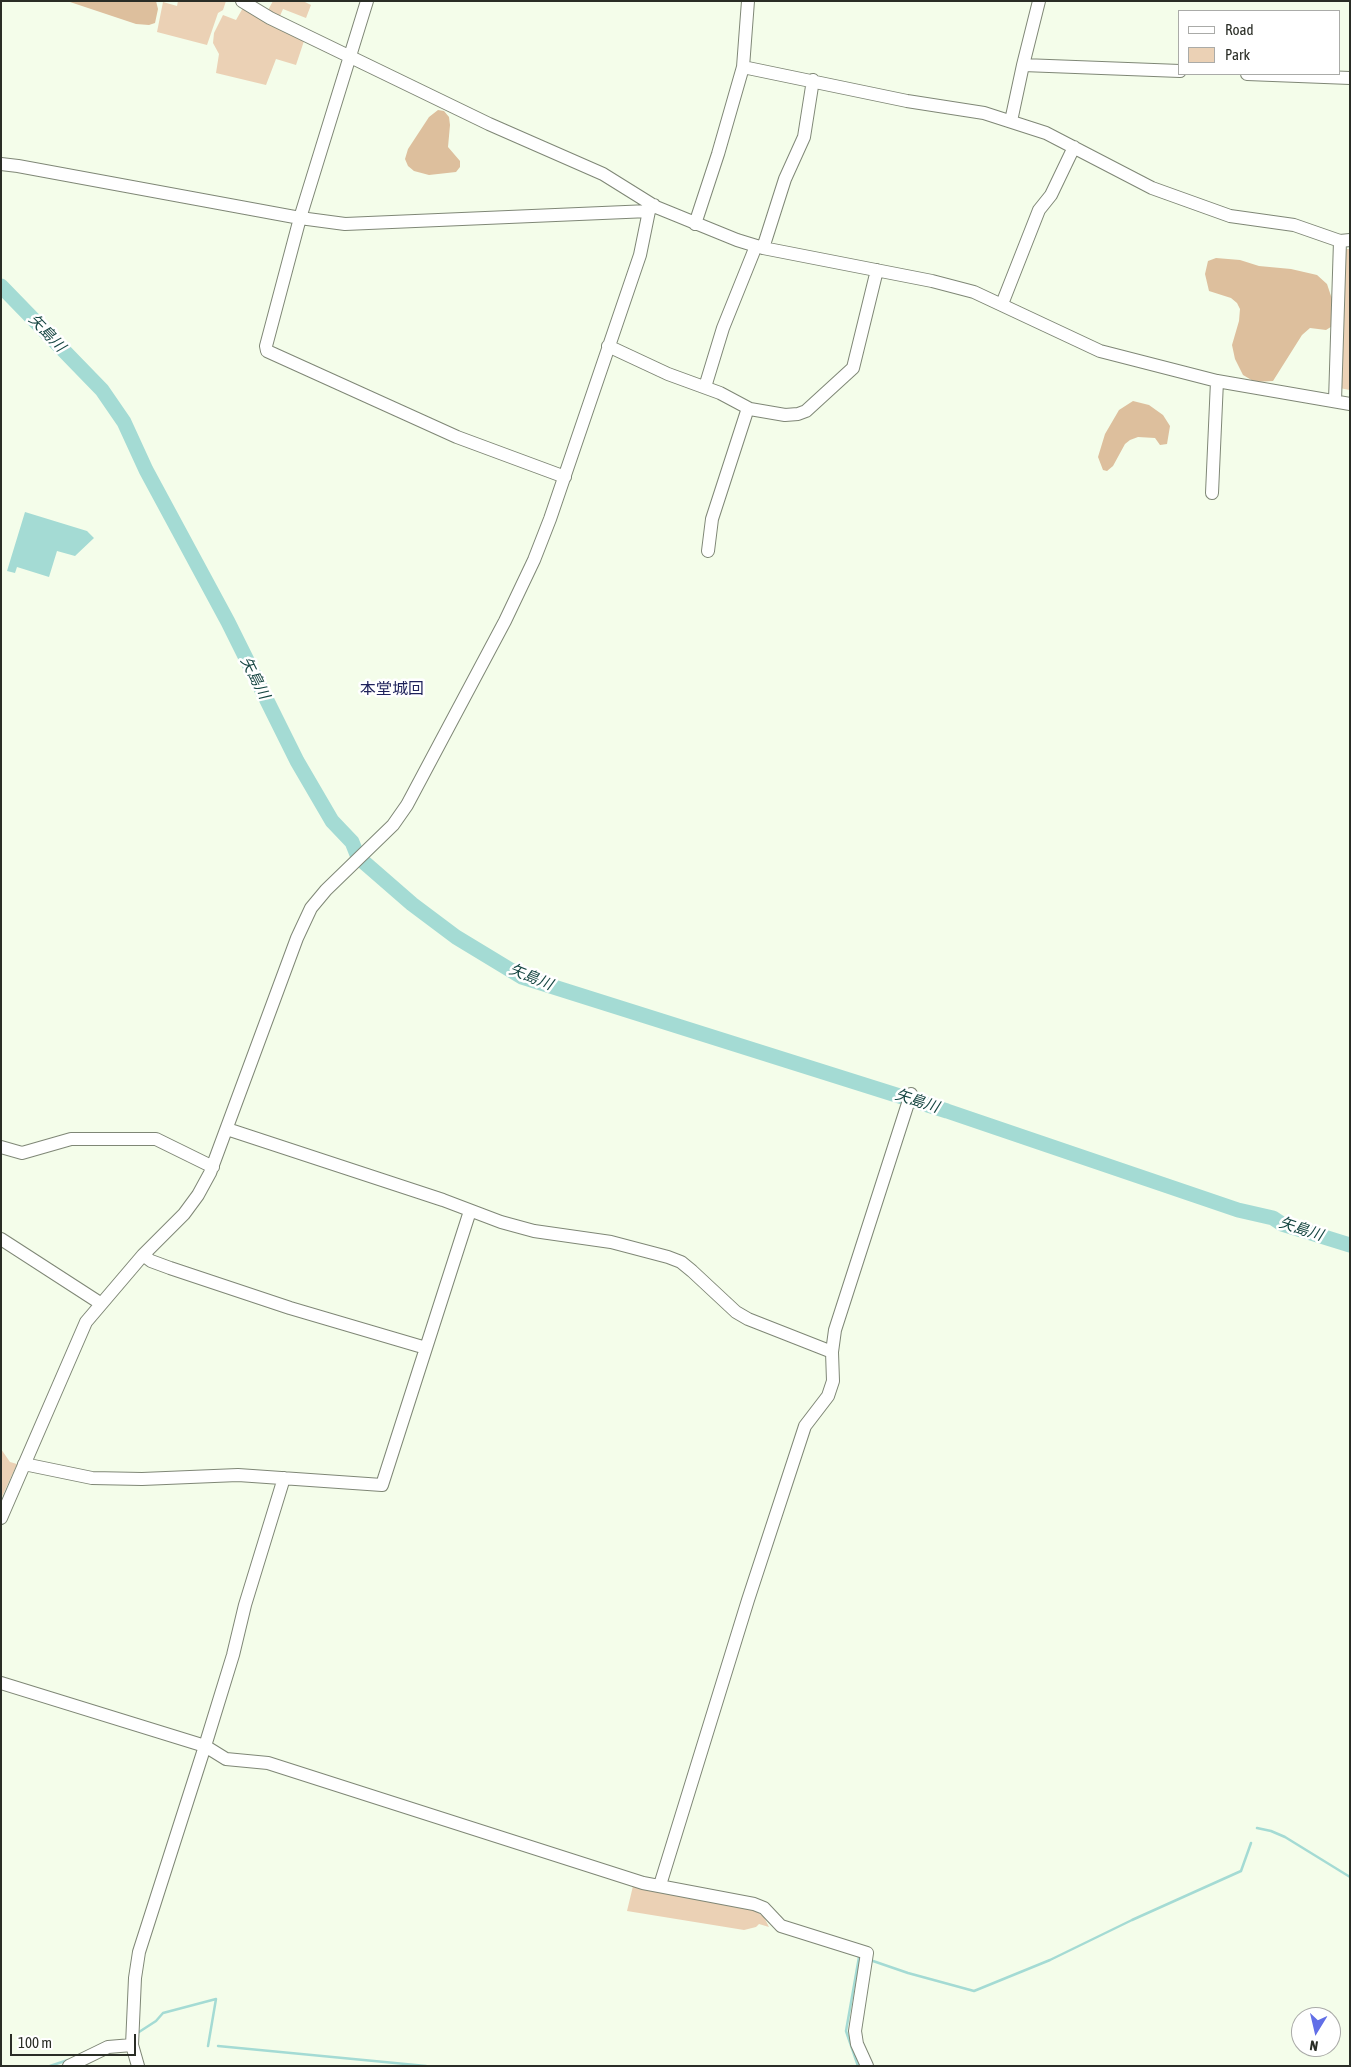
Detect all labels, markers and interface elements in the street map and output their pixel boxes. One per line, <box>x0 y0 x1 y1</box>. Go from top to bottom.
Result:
legend <box>1178 10 1341 75</box>
text: Road <box>1225 21 1254 38</box>
text: Park <box>1225 46 1250 63</box>
water label: 矢島川 <box>25 311 69 355</box>
water label: 矢島川 <box>237 654 273 702</box>
district label: 本堂城回 <box>360 679 424 699</box>
water label: 矢島川 <box>507 960 555 994</box>
water label: 矢島川 <box>893 1085 941 1117</box>
water label: 矢島川 <box>1277 1213 1325 1245</box>
north arrow <box>1291 2007 1341 2057</box>
scale bar <box>12 2024 139 2056</box>
text: 100 m <box>18 2034 52 2051</box>
text: N <box>1308 2037 1319 2054</box>

